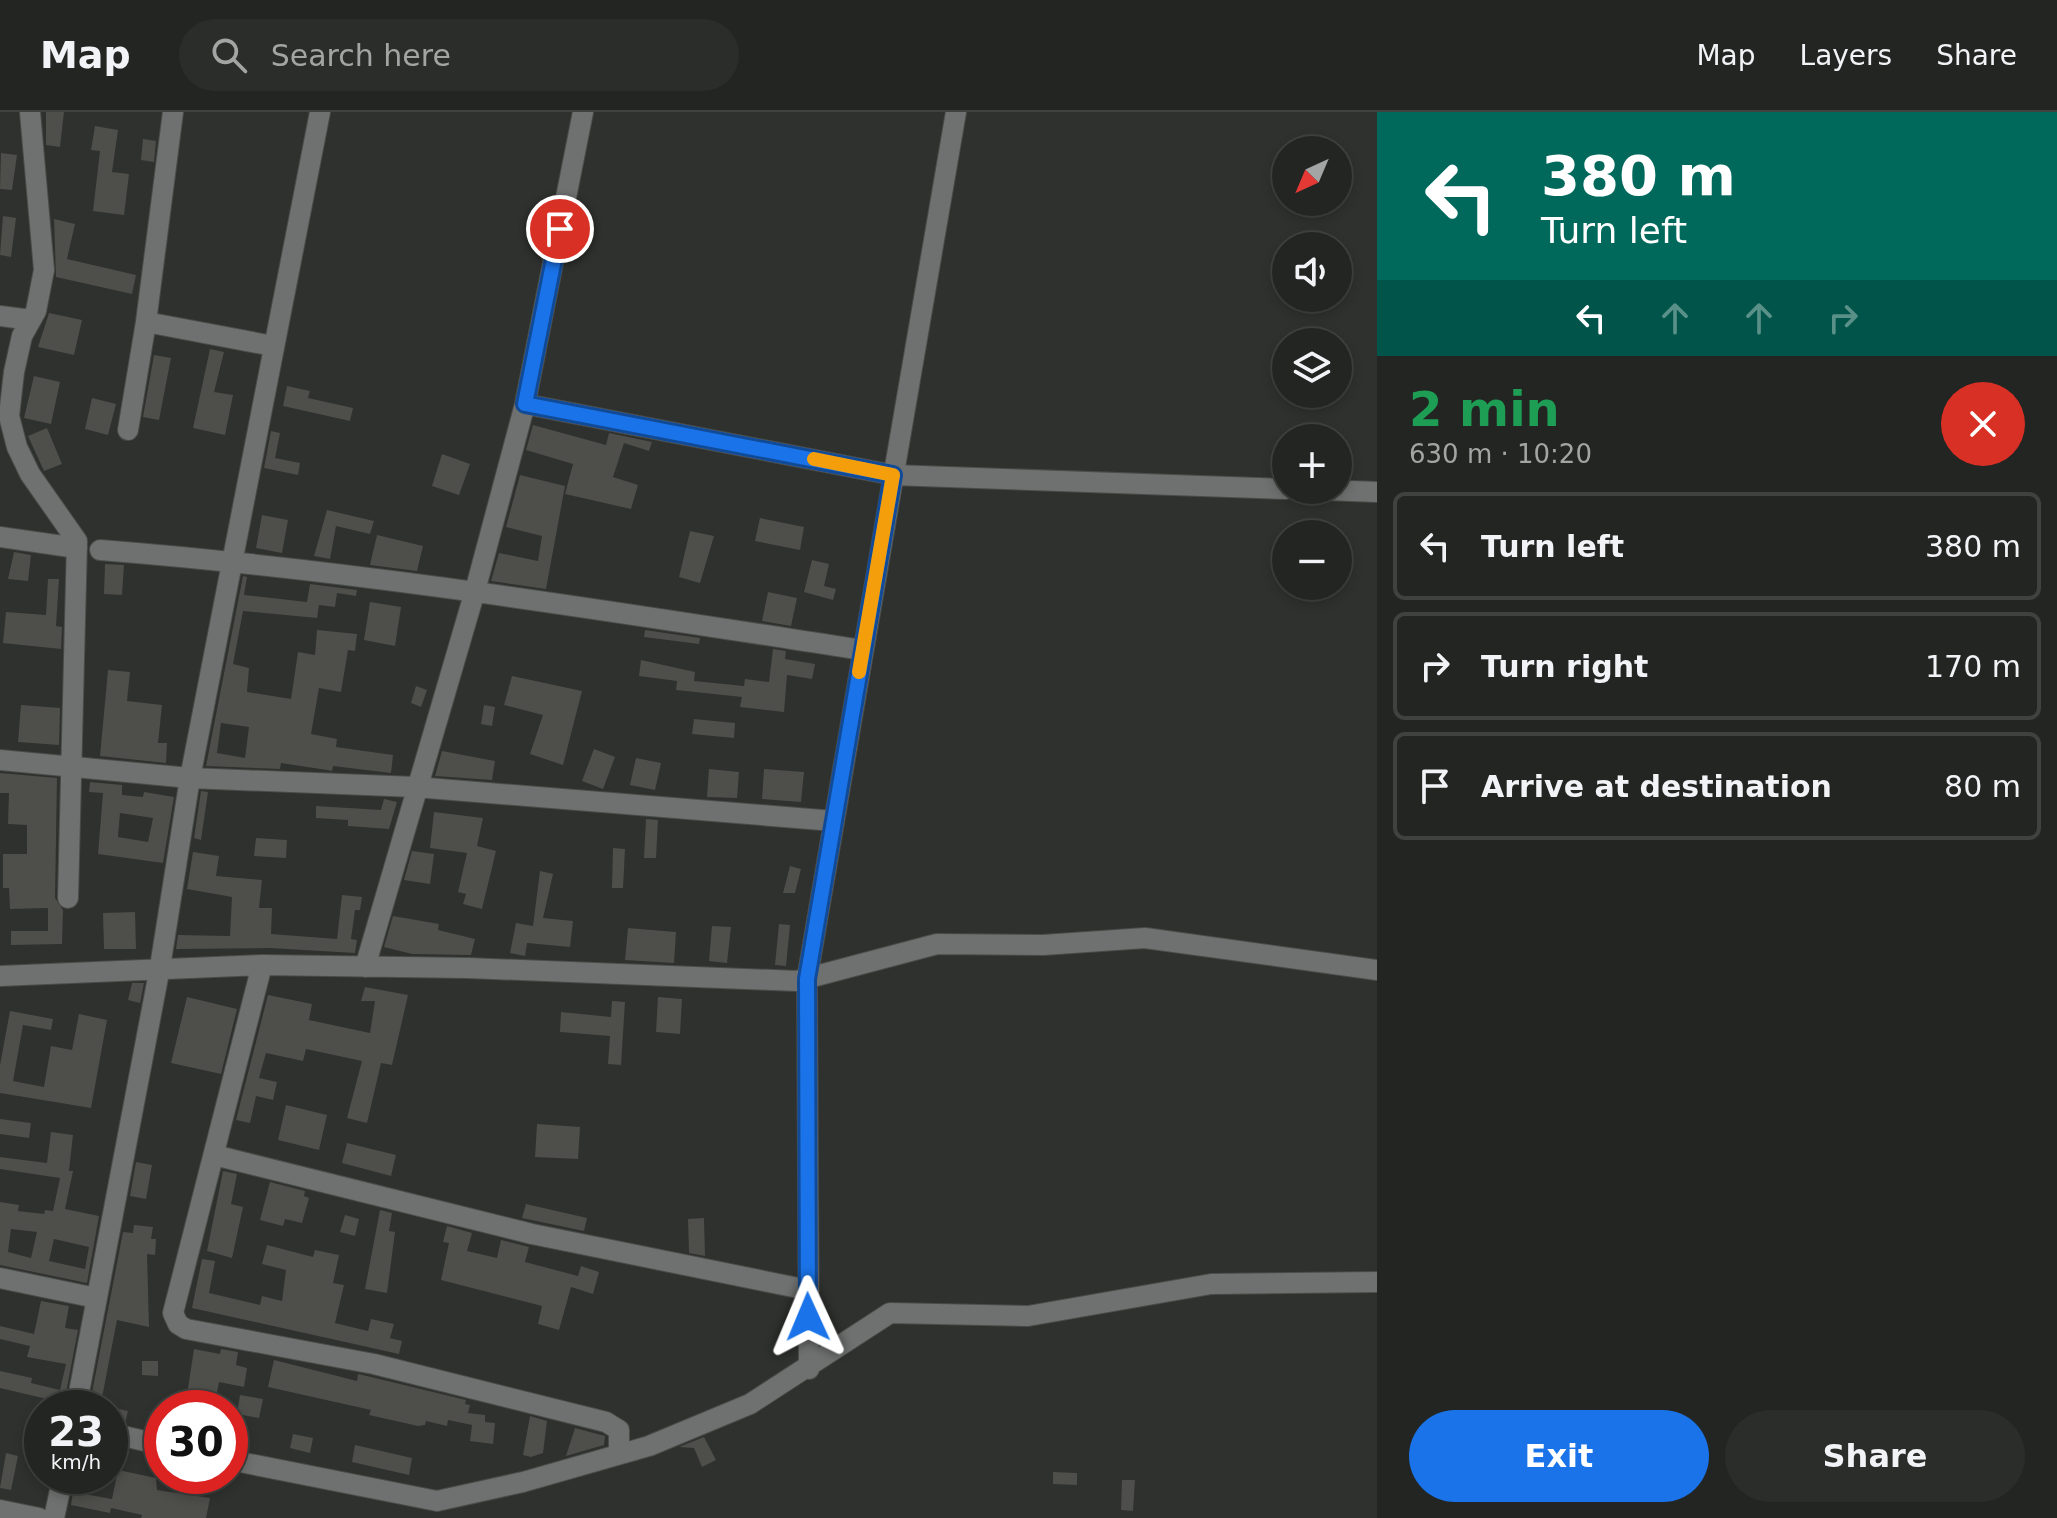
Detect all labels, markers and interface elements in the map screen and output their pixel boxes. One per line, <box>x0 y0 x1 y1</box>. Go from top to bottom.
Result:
search box <box>179 19 739 91</box>
text: Map <box>40 33 131 77</box>
icon: search <box>207 33 251 77</box>
text: Search here <box>271 38 451 73</box>
text: Map <box>1696 39 1756 72</box>
text: Layers <box>1800 39 1892 72</box>
text: Share <box>1936 39 2017 72</box>
north arrow <box>1272 136 1352 216</box>
map controls <box>1272 136 1352 600</box>
text: 380 m <box>1541 143 1736 208</box>
icon: left <box>1409 144 1513 248</box>
pin <box>526 195 594 263</box>
icon: arrive <box>538 207 582 251</box>
text: Turn left <box>1541 210 1687 251</box>
button: sound <box>1272 232 1352 312</box>
icon: left <box>1569 296 1613 340</box>
icon: ahead <box>1653 296 1697 340</box>
icon: ahead <box>1737 296 1781 340</box>
icon: right <box>1821 296 1865 340</box>
button: layers <box>1272 328 1352 408</box>
text: 2 min <box>1409 381 1560 437</box>
button: close <box>1941 382 2025 466</box>
button: + <box>1272 424 1352 504</box>
text: 630 m · 10:20 <box>1409 439 1592 469</box>
button: − <box>1272 520 1352 600</box>
icon: left <box>1413 524 1457 568</box>
text: Turn left <box>1481 529 1624 564</box>
text: 380 m <box>1925 529 2021 564</box>
icon: right <box>1413 644 1457 688</box>
text: Turn right <box>1481 649 1648 684</box>
text: 170 m <box>1925 649 2021 684</box>
icon: arrive <box>1413 764 1457 808</box>
text: Arrive at destination <box>1481 769 1832 804</box>
text: 80 m <box>1944 769 2021 804</box>
position arrow <box>766 1275 850 1359</box>
speed limit sign: 30 <box>144 1390 248 1494</box>
text: 23 <box>48 1409 104 1455</box>
button: Exit <box>1409 1410 1709 1502</box>
button: Share <box>1725 1410 2025 1502</box>
text: km/h <box>51 1450 101 1474</box>

